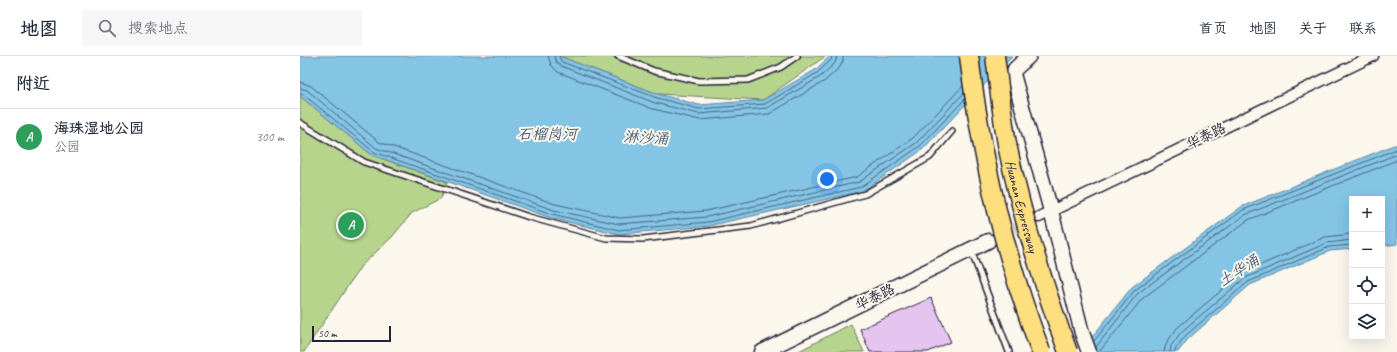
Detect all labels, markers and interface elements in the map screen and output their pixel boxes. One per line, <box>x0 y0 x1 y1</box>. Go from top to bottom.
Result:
search box <box>82 10 362 46</box>
text: 地图 <box>20 17 58 41</box>
icon: search <box>96 17 118 39</box>
text: 搜索地点 <box>128 19 188 38</box>
text: 首页 <box>1199 20 1227 37</box>
text: 地图 <box>1249 20 1277 37</box>
text: 关于 <box>1299 20 1327 37</box>
text: 联系 <box>1349 20 1377 37</box>
text: 附近 <box>16 73 50 94</box>
text: 海珠湿地公园 <box>54 119 144 138</box>
street label: 华泰路 <box>1183 119 1229 153</box>
water label: 石榴岗河 <box>517 125 580 144</box>
water label: 淋沙涌 <box>623 127 670 149</box>
text: A <box>26 129 32 145</box>
text: 300 m <box>256 129 284 145</box>
text: 公园 <box>54 139 80 155</box>
street label: Huanan Expressway <box>1002 159 1043 256</box>
your location <box>817 169 837 189</box>
map controls <box>1349 196 1385 340</box>
button: + <box>1349 196 1385 232</box>
pin: A <box>338 210 364 240</box>
button: − <box>1349 232 1385 268</box>
water label: 土华涌 <box>1215 250 1264 291</box>
button: locate <box>1349 268 1385 304</box>
street label: 华泰路 <box>852 280 898 314</box>
button: layers <box>1349 304 1385 340</box>
scale bar <box>312 324 391 343</box>
text: 50 m <box>318 326 337 340</box>

